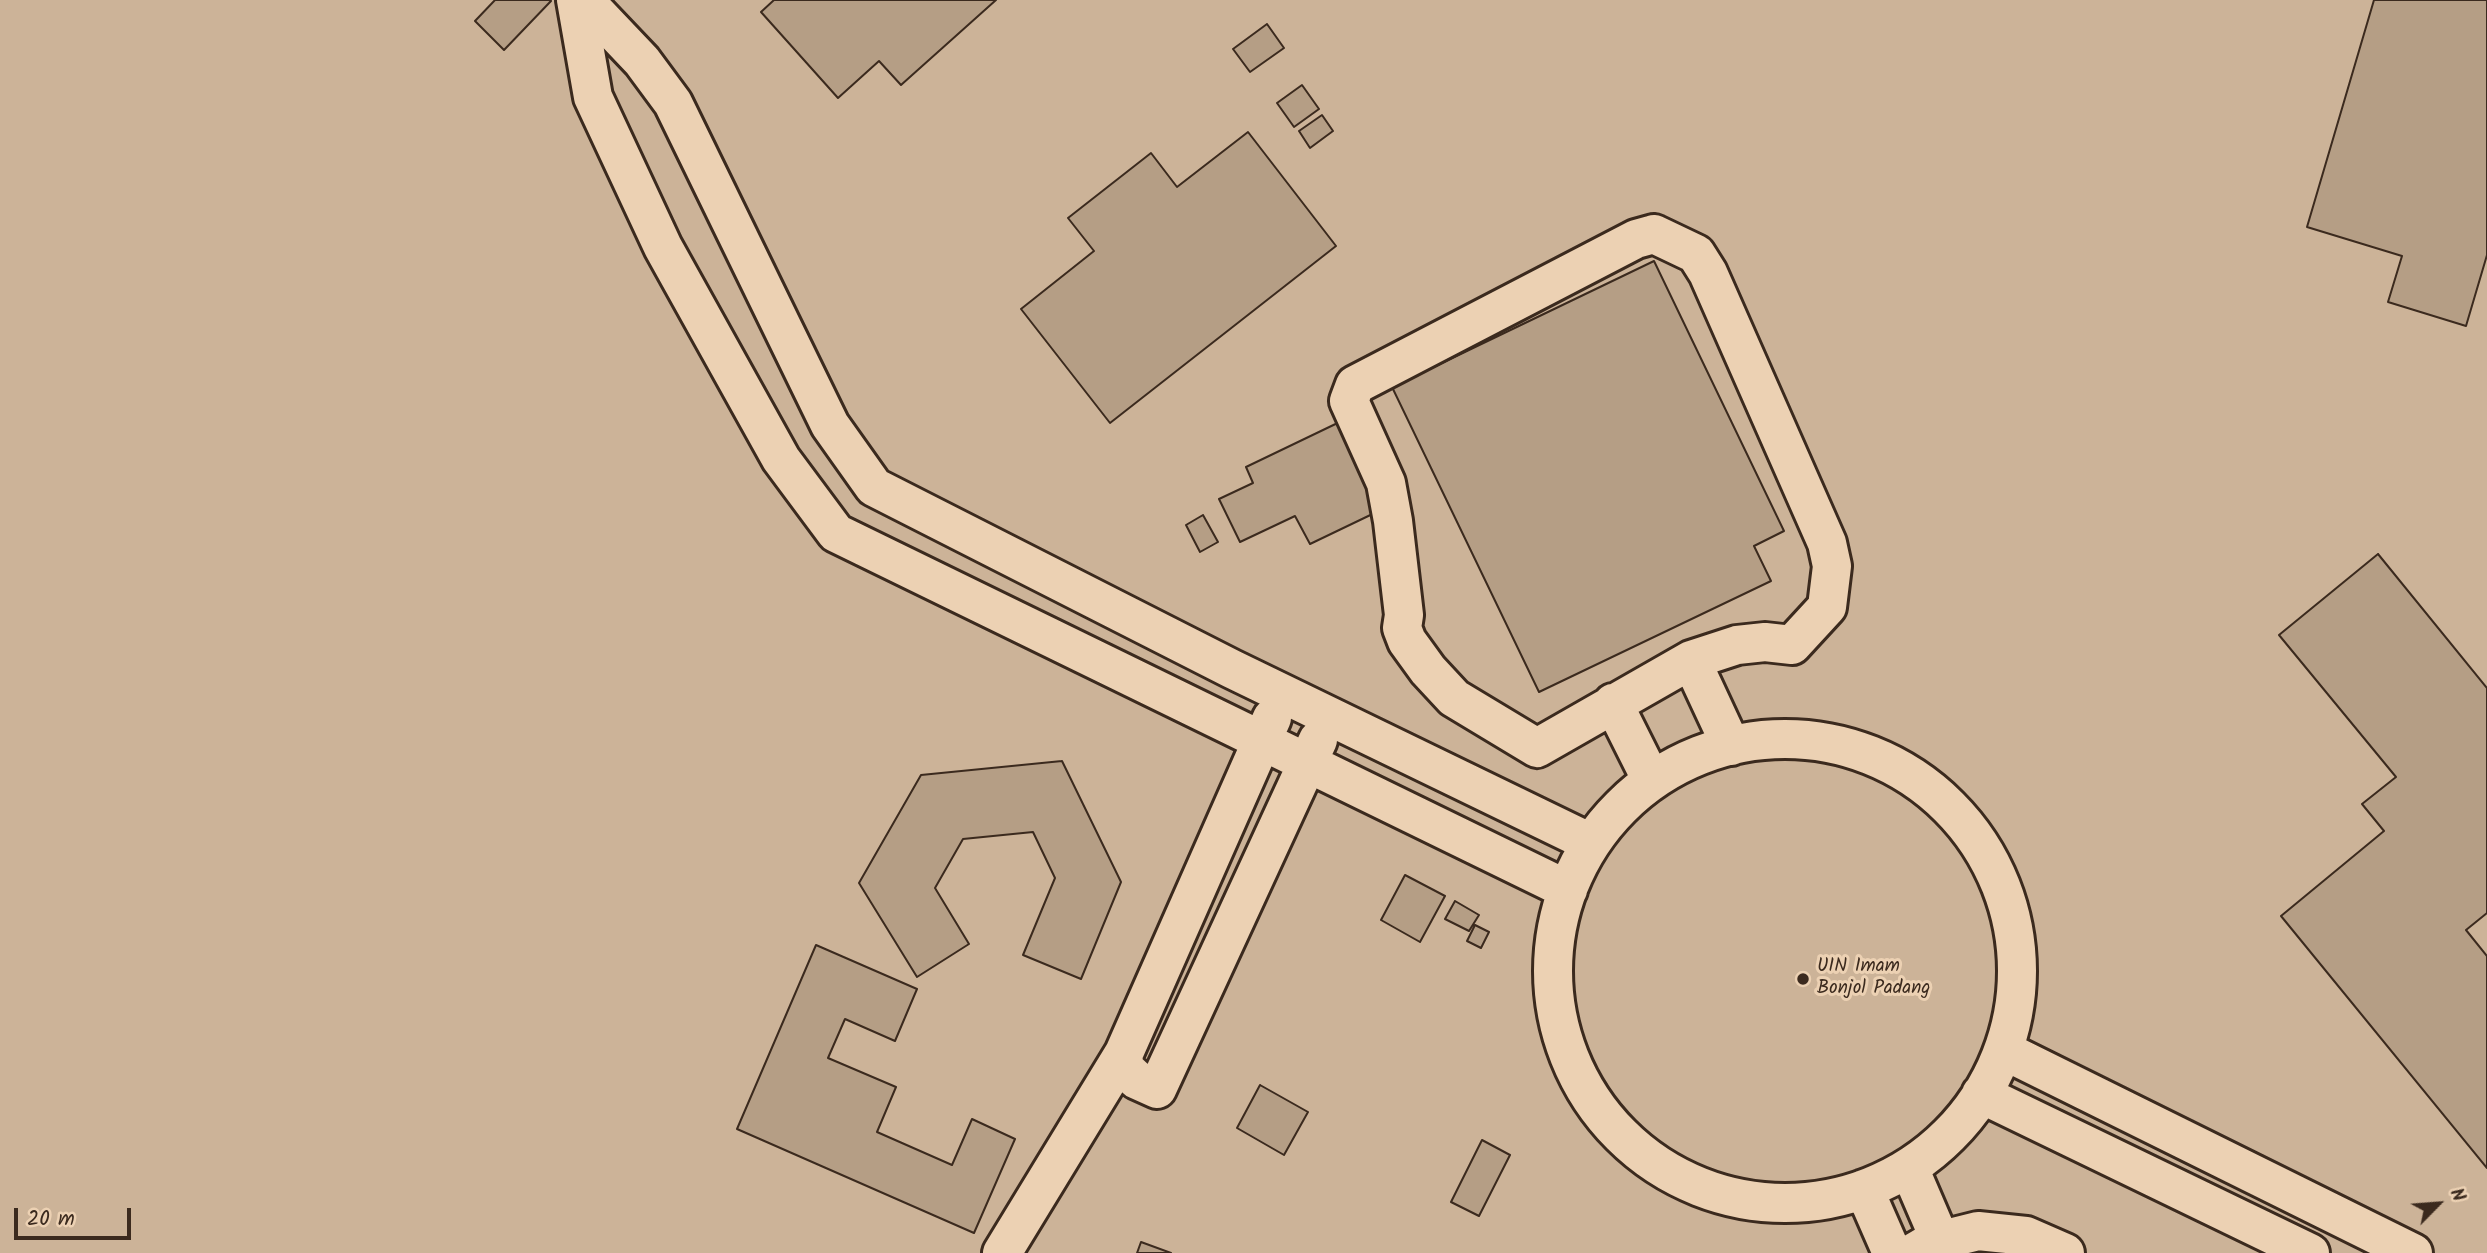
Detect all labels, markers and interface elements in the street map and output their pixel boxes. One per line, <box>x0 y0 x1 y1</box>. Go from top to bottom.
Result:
place label: UIN Imam Bonjol Padang <box>1817 957 1930 1001</box>
marker: UIN Imam Bonjol Padang <box>1795 971 1811 987</box>
north arrow <box>2403 1169 2473 1239</box>
text: N <box>2441 1183 2473 1207</box>
scale bar <box>18 1194 135 1238</box>
text: 20 m <box>27 1203 75 1236</box>

